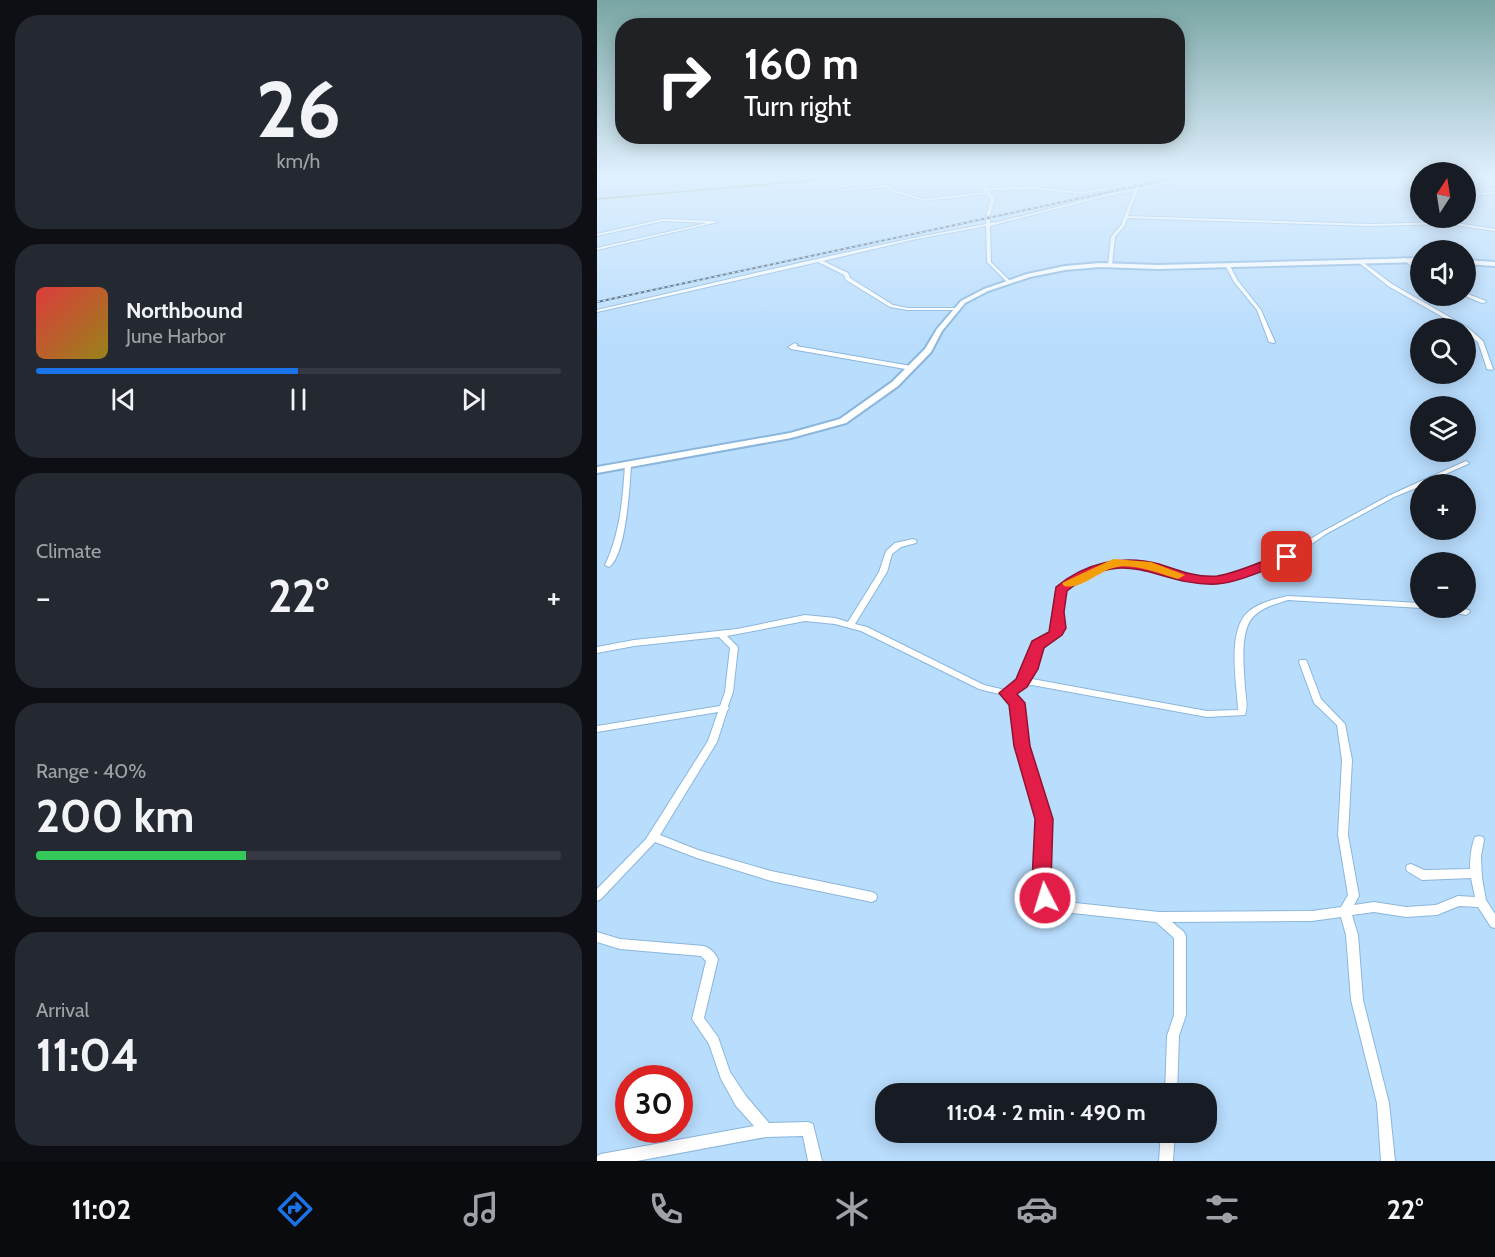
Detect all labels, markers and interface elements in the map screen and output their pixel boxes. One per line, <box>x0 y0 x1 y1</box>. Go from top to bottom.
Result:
text: 160 m <box>744 38 859 90</box>
icon: right <box>645 42 723 120</box>
text: 26 <box>256 62 341 157</box>
text: Turn right <box>744 90 851 123</box>
text: km/h <box>277 149 320 173</box>
north arrow <box>1410 162 1476 228</box>
map controls <box>1410 162 1476 618</box>
button: sound <box>1410 240 1476 306</box>
text: Northbound <box>126 297 243 324</box>
button: search <box>1410 318 1476 384</box>
text: June Harbor <box>126 324 226 348</box>
icon: previous <box>107 383 140 416</box>
icon: pause <box>282 383 315 416</box>
icon: next <box>457 383 490 416</box>
button: layers <box>1410 396 1476 462</box>
button: + <box>1410 474 1476 540</box>
pin <box>1261 531 1312 582</box>
text: Climate <box>36 539 101 563</box>
icon: arrive <box>1270 540 1303 573</box>
button: − <box>1410 552 1476 618</box>
text: 22° <box>268 569 329 623</box>
text: − <box>36 577 51 617</box>
text: + <box>546 577 561 617</box>
text: Range · 40% <box>36 759 146 783</box>
text: 200 km <box>36 789 194 843</box>
position arrow <box>1013 866 1077 930</box>
text: Arrival <box>36 998 89 1022</box>
text: 11:04 <box>36 1028 139 1082</box>
speed limit sign: 30 <box>615 1065 693 1143</box>
text: 11:04 · 2 min · 490 m <box>946 1099 1146 1126</box>
icon: directions <box>274 1188 316 1230</box>
icon: music <box>460 1188 502 1230</box>
icon: phone <box>645 1188 687 1230</box>
icon: climate <box>831 1188 873 1230</box>
icon: car <box>1016 1188 1058 1230</box>
icon: filters <box>1201 1188 1243 1230</box>
text: 11:02 <box>72 1193 131 1226</box>
text: 22° <box>1387 1193 1423 1226</box>

